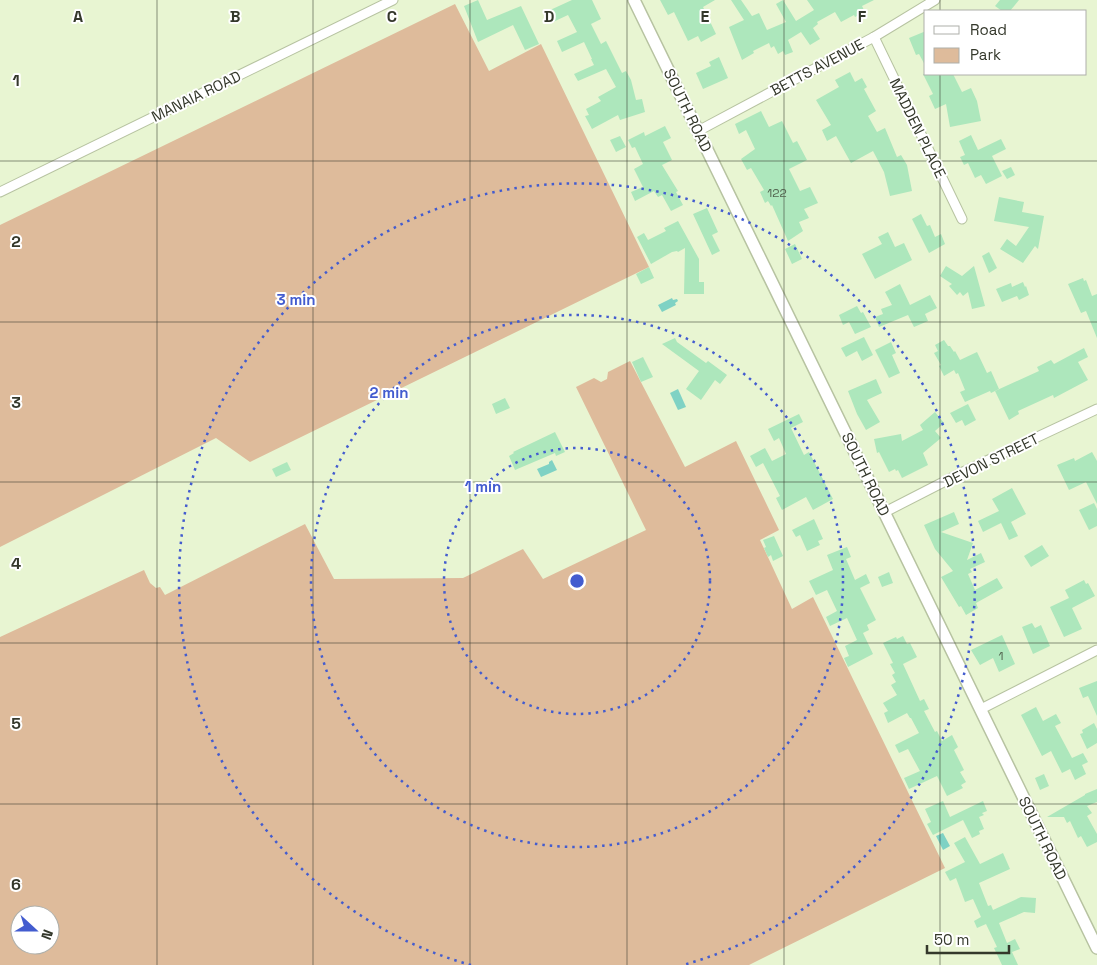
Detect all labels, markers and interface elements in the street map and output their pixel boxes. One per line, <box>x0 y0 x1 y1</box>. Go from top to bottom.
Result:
text: A <box>73 6 83 27</box>
text: B <box>230 6 240 27</box>
text: C <box>387 6 397 27</box>
text: D <box>544 6 554 27</box>
text: E <box>701 6 710 27</box>
text: F <box>858 6 867 27</box>
legend <box>924 10 1087 75</box>
text: Road <box>970 20 1007 39</box>
street label: BETTS AVENUE <box>767 34 867 100</box>
text: Park <box>970 45 1001 64</box>
street label: SOUTH ROAD <box>660 65 716 155</box>
street label: MANAIA ROAD <box>148 66 244 126</box>
text: 1 <box>12 70 20 91</box>
street label: MADDEN PLACE <box>886 75 950 181</box>
house number: 122 <box>767 185 787 201</box>
text: 2 <box>11 231 21 252</box>
text: 3 min <box>277 290 315 309</box>
text: 2 min <box>370 383 408 402</box>
text: 3 <box>11 392 21 413</box>
street label: SOUTH ROAD <box>838 429 894 519</box>
street label: DEVON STREET <box>940 429 1042 491</box>
text: 1 min <box>465 477 501 496</box>
text: 4 <box>11 553 21 574</box>
centre of rings <box>568 572 586 590</box>
house number: 1 <box>998 648 1004 664</box>
text: 5 <box>11 713 21 734</box>
street label: SOUTH ROAD <box>1015 793 1071 883</box>
text: 6 <box>11 874 21 895</box>
north arrow <box>10 905 60 955</box>
scale bar <box>927 922 1010 954</box>
text: N <box>37 927 57 942</box>
text: 50 m <box>934 930 969 949</box>

